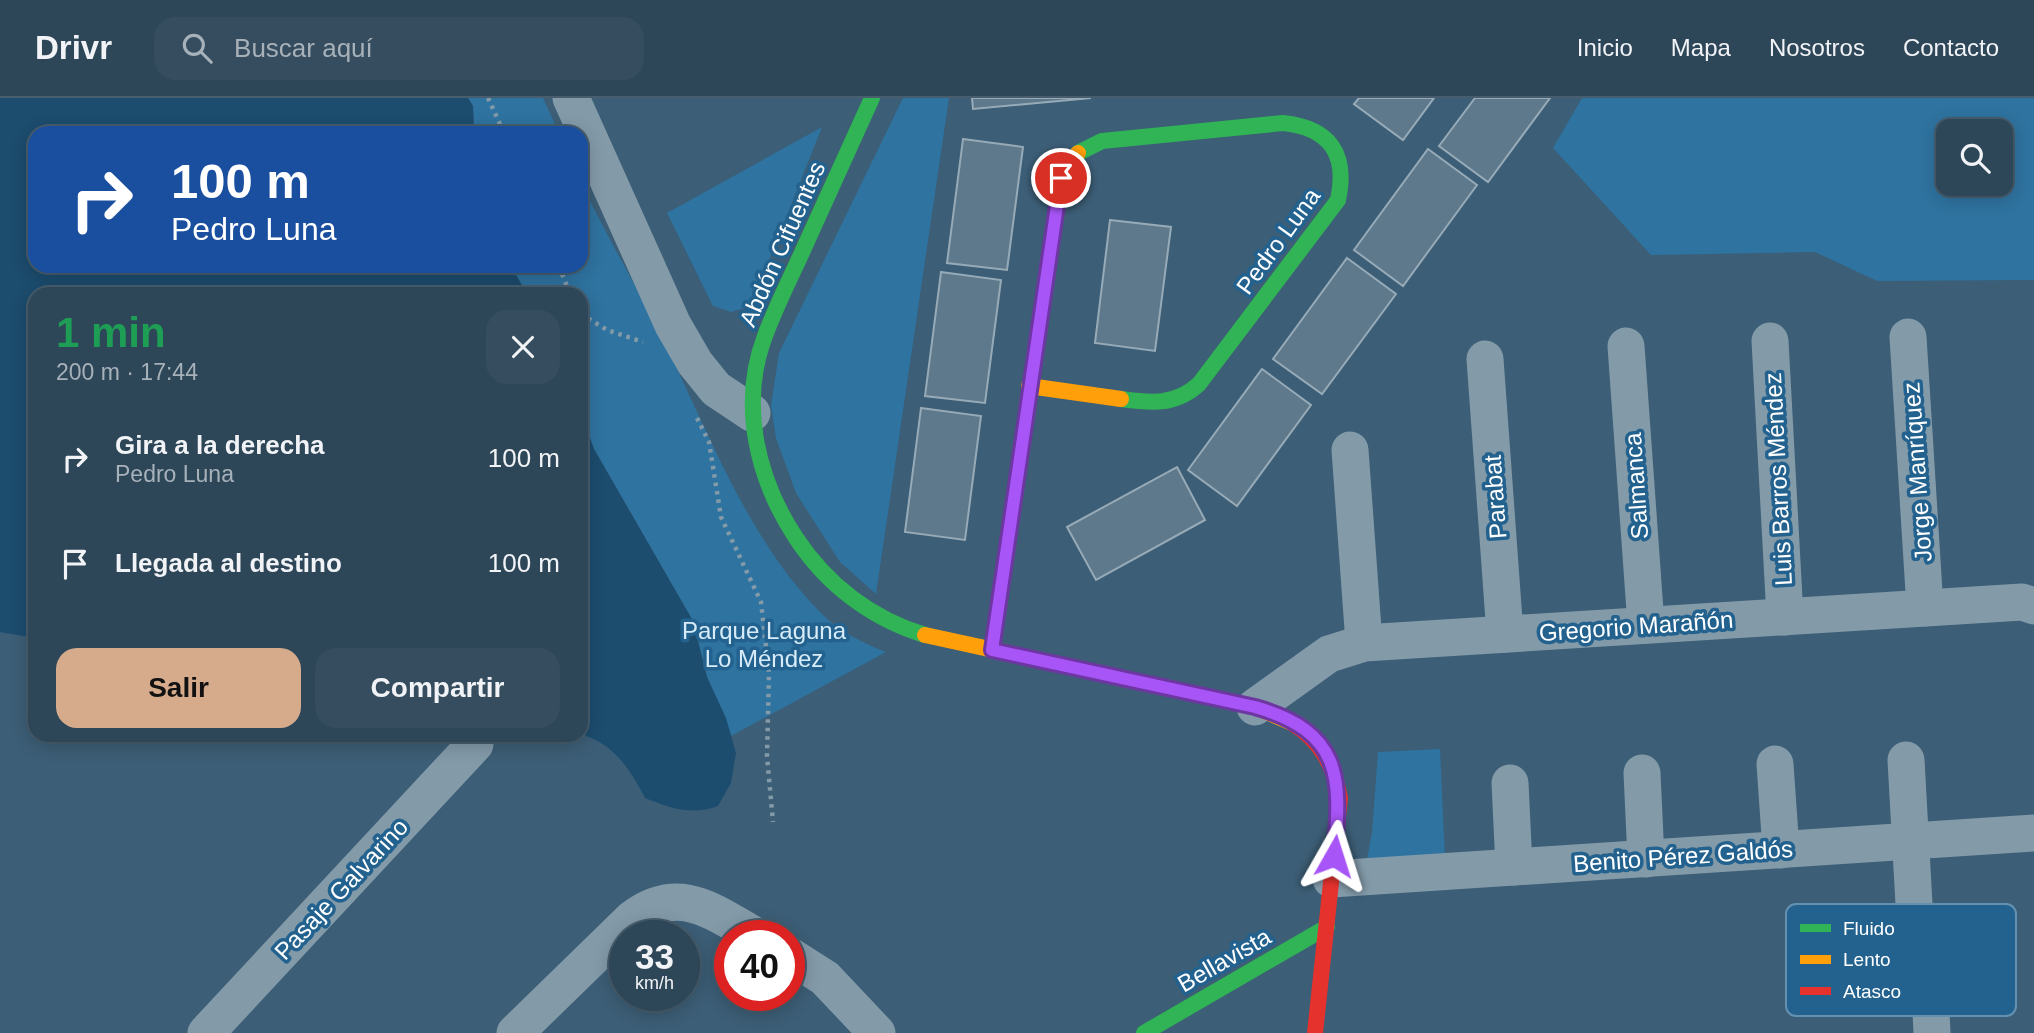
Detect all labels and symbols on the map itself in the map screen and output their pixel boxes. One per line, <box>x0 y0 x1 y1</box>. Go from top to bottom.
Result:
pin <box>1031 148 1091 208</box>
street label: Abdón Cifuentes <box>734 157 830 331</box>
street label: Pedro Luna <box>1231 182 1326 299</box>
street label: Luis Barros Méndez <box>1759 372 1797 586</box>
street label: Jorge Manríquez <box>1897 381 1937 563</box>
street label: Salmanca <box>1619 431 1653 540</box>
street label: Parabat <box>1479 454 1511 540</box>
street label: Gregorio Marañón <box>1538 606 1734 646</box>
park label: Parque Laguna Lo Méndez <box>682 617 847 672</box>
street label: Pasaje Galvarino <box>269 813 413 965</box>
position arrow <box>1297 819 1371 893</box>
street label: Benito Pérez Galdós <box>1572 835 1794 877</box>
legend <box>1786 904 2016 1016</box>
text: Fluido <box>1843 918 1895 939</box>
speed limit sign: 40 <box>714 920 805 1011</box>
street label: Bellavista <box>1173 922 1276 997</box>
text: Lento <box>1843 949 1891 970</box>
text: Atasco <box>1843 981 1901 1002</box>

